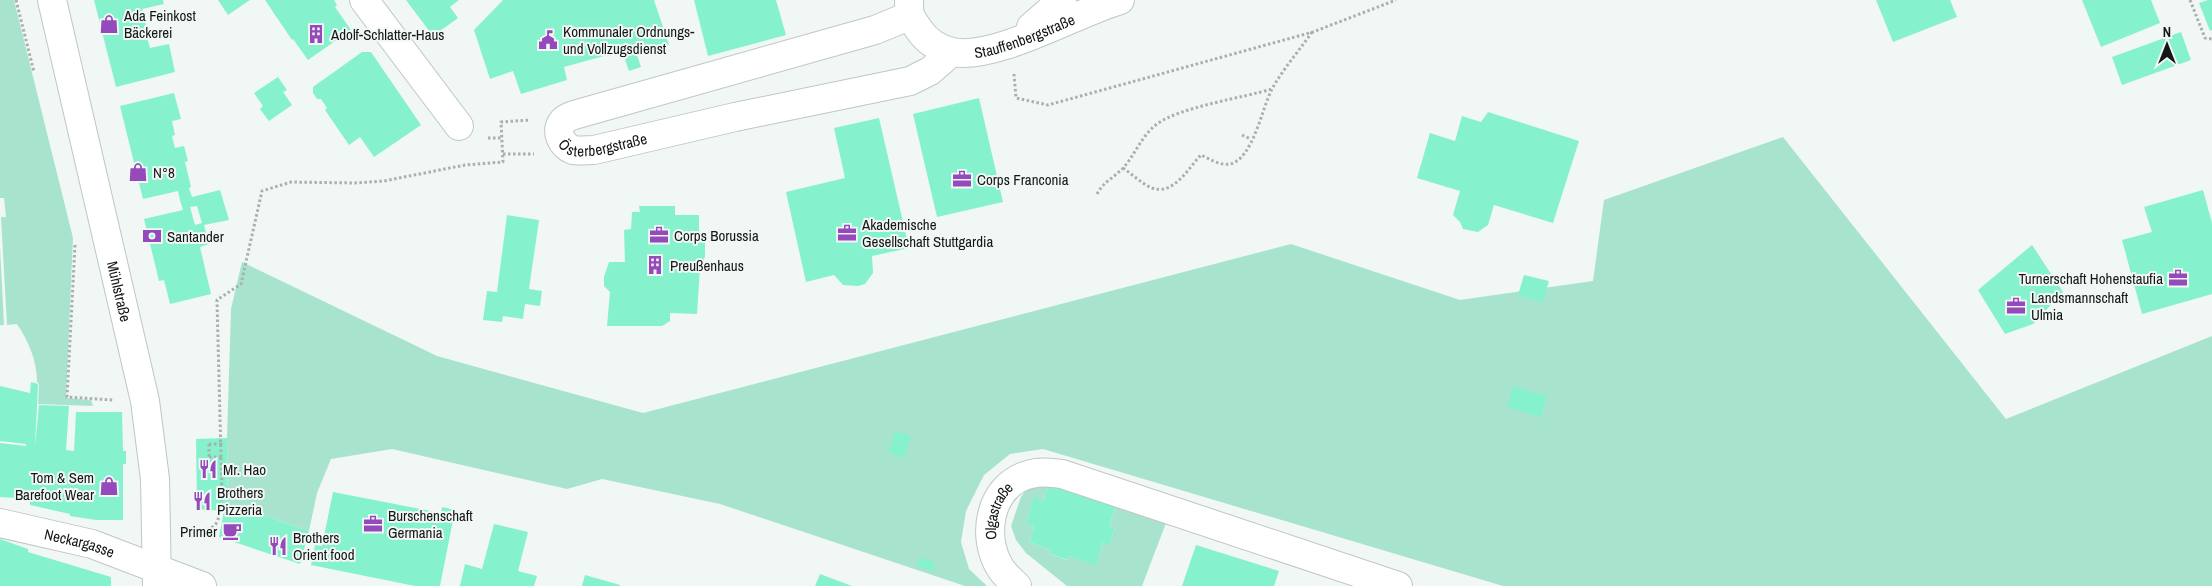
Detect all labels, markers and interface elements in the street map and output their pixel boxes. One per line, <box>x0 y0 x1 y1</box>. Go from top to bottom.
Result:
place label: Ada Feinkost Bäckerei <box>123 5 196 43</box>
street label: Stauffenbergstraße <box>973 8 1078 63</box>
shop icon: Ada Feinkost Bäckerei <box>98 13 120 35</box>
north arrow <box>2142 20 2192 70</box>
place label: Kommunaler Ordnungs- und Vollzugsdienst <box>563 21 694 59</box>
building icon: Adolf-Schlatter-Haus <box>305 23 327 45</box>
text: N <box>2163 23 2171 41</box>
place label: Adolf-Schlatter-Haus <box>330 24 444 45</box>
public building icon: Kommunaler Ordnungs- und Vollzugsdienst <box>537 29 559 51</box>
street label: Österbergstraße <box>554 127 649 161</box>
shop icon: N°8 <box>127 161 149 183</box>
place label: N°8 <box>153 162 175 183</box>
office icon: Corps Franconia <box>951 168 973 190</box>
place label: Corps Franconia <box>977 169 1069 190</box>
place label: Akademische Gesellschaft Stuttgardia <box>861 214 993 252</box>
office icon: Akademische Gesellschaft Stuttgardia <box>836 222 858 244</box>
office icon: Corps Borussia <box>648 224 670 246</box>
bank icon: Santander <box>141 225 163 247</box>
place label: Corps Borussia <box>674 225 759 246</box>
place label: Santander <box>167 226 224 247</box>
building icon: Preußenhaus <box>644 254 666 276</box>
place label: Preußenhaus <box>670 255 744 276</box>
street label: Mühlstraße <box>102 259 137 324</box>
office icon: Turnerschaft Hohenstaufia <box>2167 267 2189 289</box>
place label: Turnerschaft Hohenstaufia <box>2018 268 2163 289</box>
place label: Landsmannschaft Ulmia <box>2031 287 2129 325</box>
office icon: Landsmannschaft Ulmia <box>2005 295 2027 317</box>
restaurant icon: Mr. Hao <box>197 458 219 480</box>
place label: Mr. Hao <box>223 459 266 480</box>
place label: Tom & Sem Barefoot Wear <box>15 467 94 505</box>
shop icon: Tom & Sem Barefoot Wear <box>98 475 120 497</box>
street label: Olgastraße <box>979 477 1017 540</box>
place label: Brothers Pizzeria <box>217 482 264 520</box>
restaurant icon: Brothers Pizzeria <box>191 490 213 512</box>
place label: Burschenschaft Germania <box>388 505 473 543</box>
office icon: Burschenschaft Germania <box>362 513 384 535</box>
cafe icon: Primer <box>221 520 243 542</box>
place label: Primer <box>180 521 217 542</box>
street label: Neckargasse <box>43 523 118 562</box>
place label: Brothers Orient food <box>293 527 355 565</box>
restaurant icon: Brothers Orient food <box>267 535 289 557</box>

